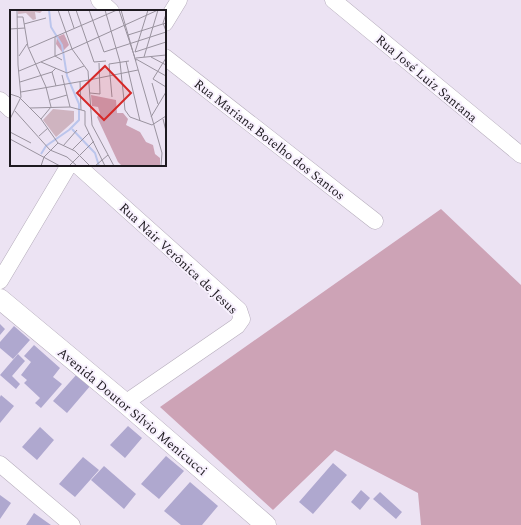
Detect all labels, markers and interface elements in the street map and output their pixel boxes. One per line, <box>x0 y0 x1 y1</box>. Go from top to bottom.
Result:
inset map <box>10 10 166 166</box>
street label: Rua José Luiz Santana <box>371 30 482 128</box>
street label: Rua Mariana Botelho dos Santos <box>190 74 349 205</box>
street label: Rua Nair Verônica de Jesus <box>114 198 242 319</box>
street label: Avenida Doutor Sílvio Menicucci <box>53 343 212 481</box>

